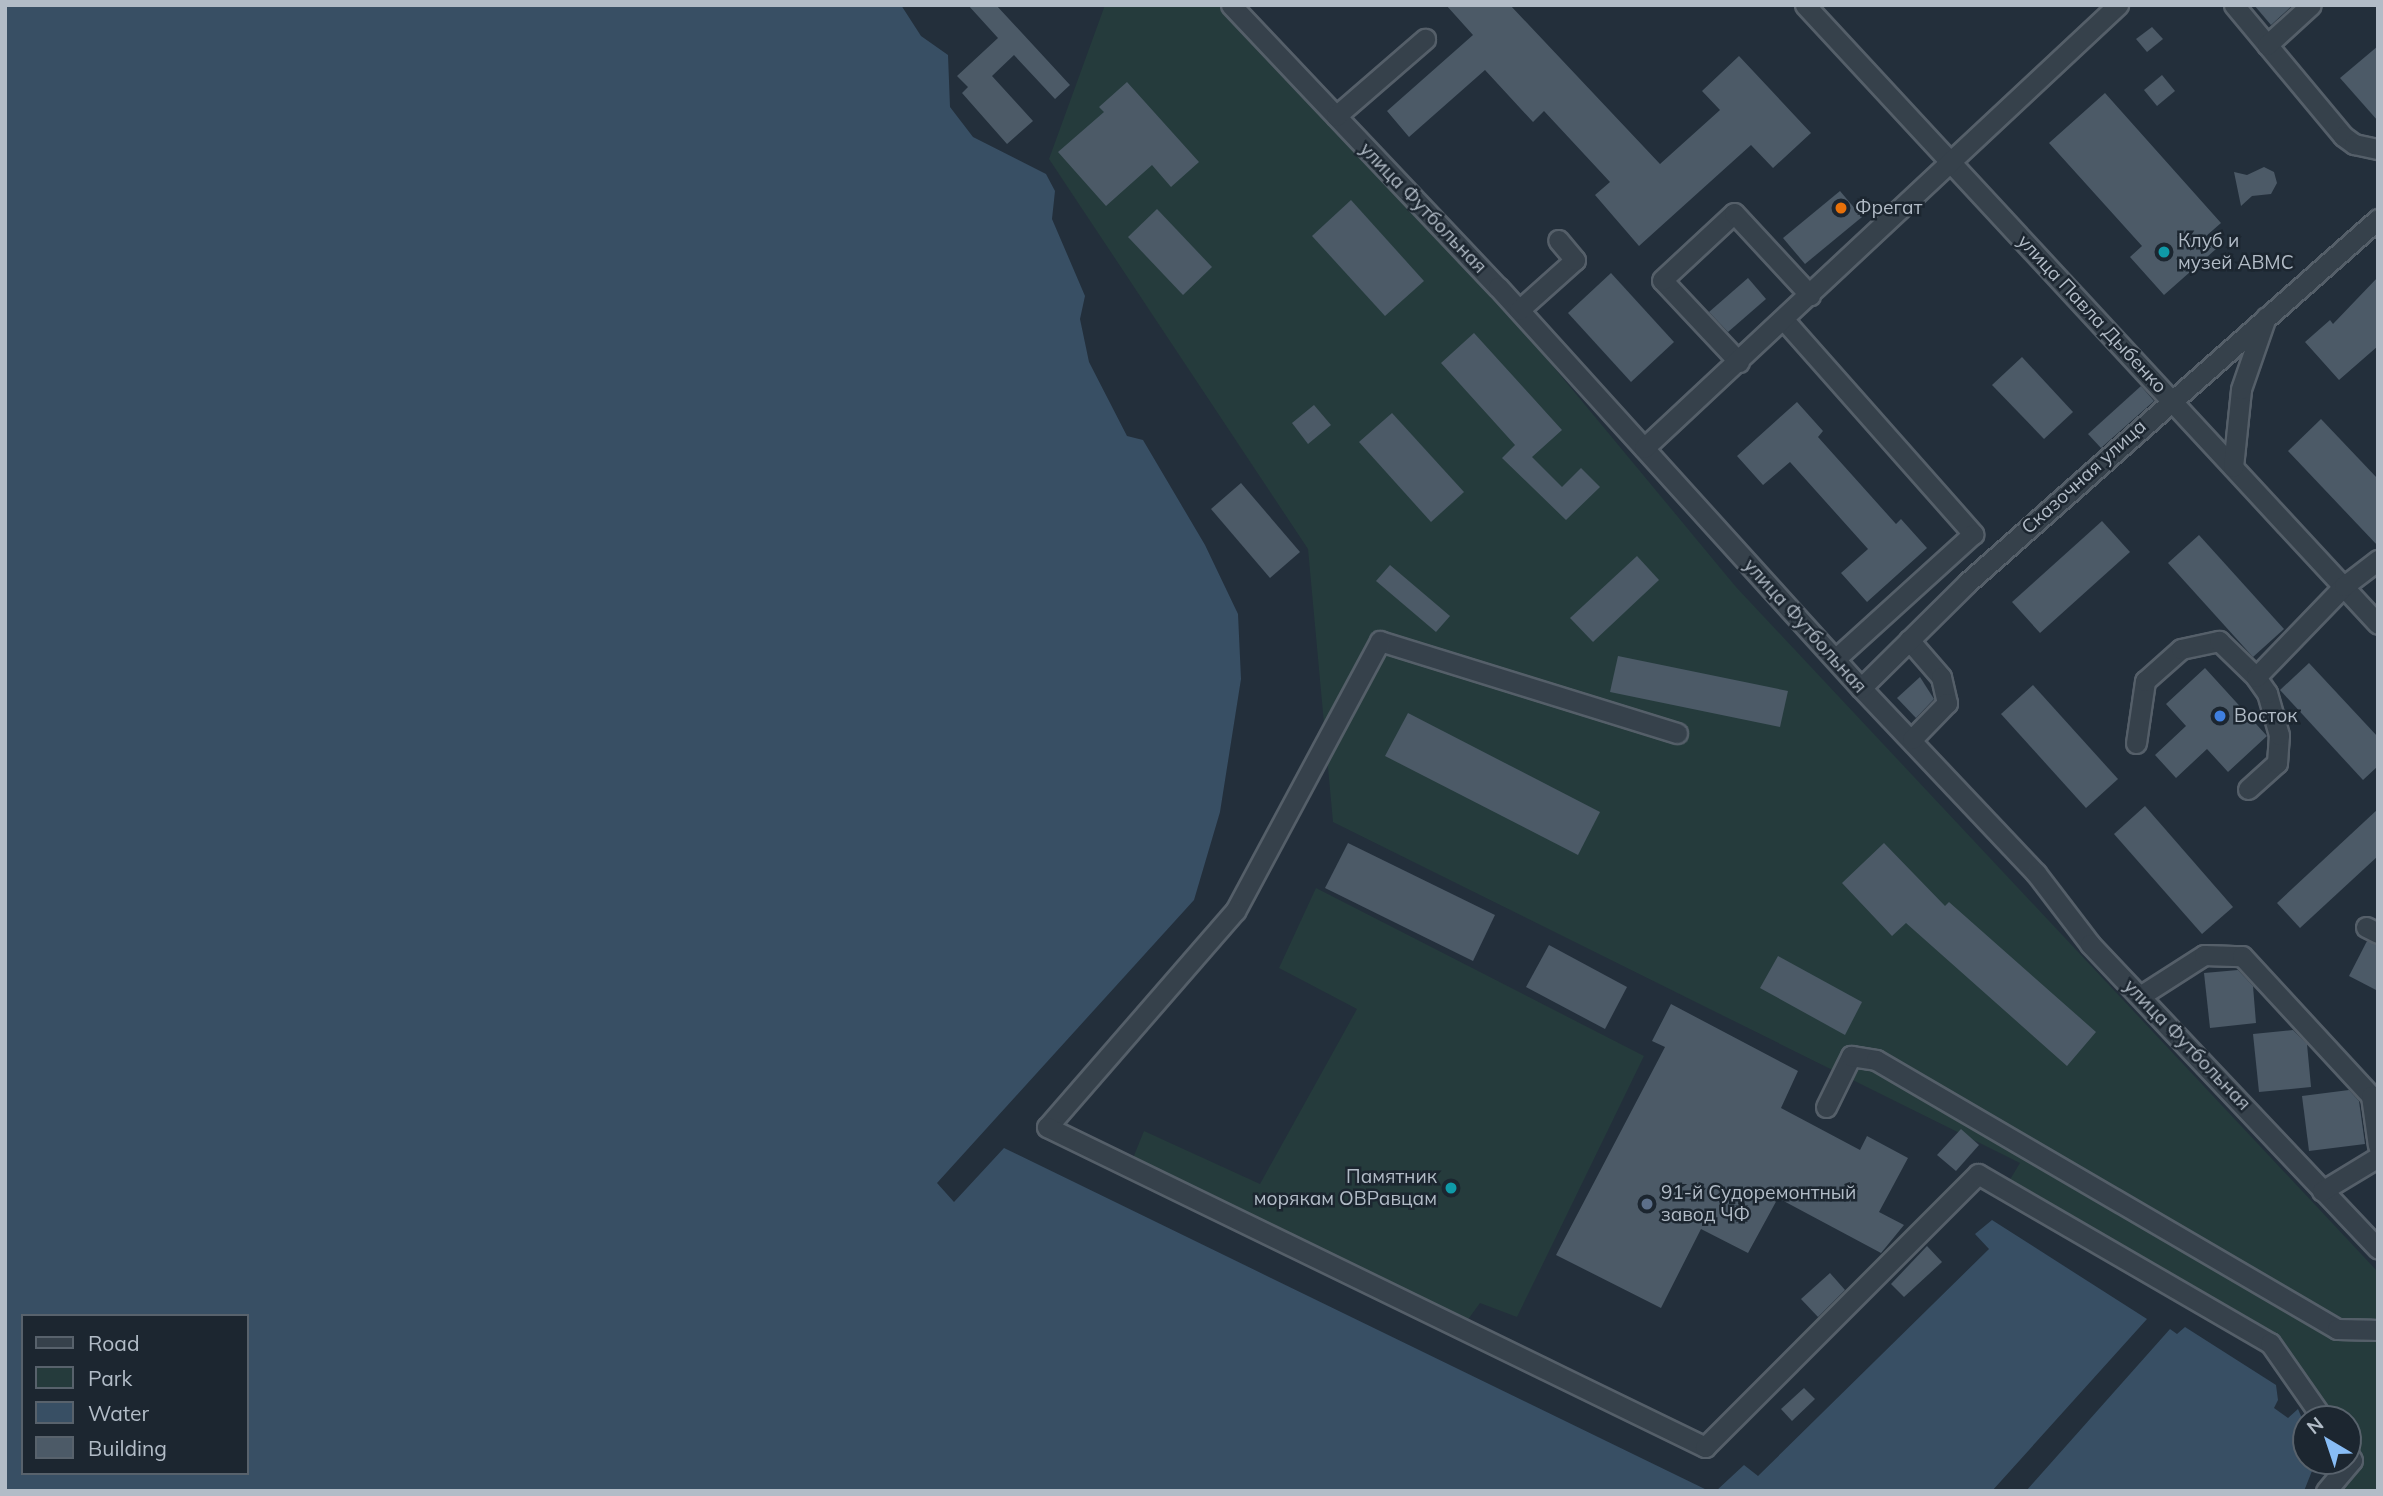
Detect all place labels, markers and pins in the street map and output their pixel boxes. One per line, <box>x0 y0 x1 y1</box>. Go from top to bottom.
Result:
place label: Фрегат <box>1855 197 1922 219</box>
marker: Фрегат <box>1833 200 1849 216</box>
place label: Клуб и музей АВМС <box>2178 230 2294 274</box>
marker: Клуб и музей АВМС <box>2156 244 2172 260</box>
place label: Восток <box>2234 705 2297 727</box>
marker: Восток <box>2212 708 2228 724</box>
place label: Памятник морякам ОВРавцам <box>1254 1166 1437 1210</box>
marker: Памятник морякам ОВРавцам <box>1443 1180 1459 1196</box>
place label: 91-й Судоремонтный завод ЧФ <box>1661 1182 1856 1226</box>
marker: 91-й Судоремонтный завод ЧФ <box>1639 1196 1655 1212</box>

